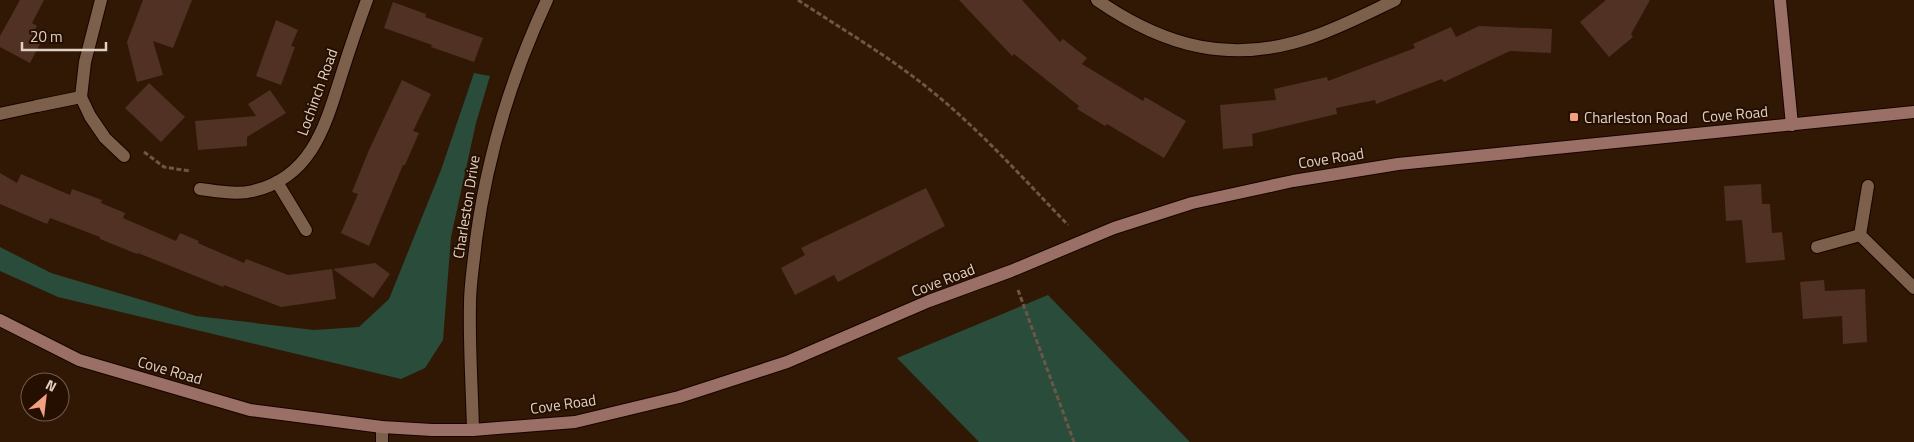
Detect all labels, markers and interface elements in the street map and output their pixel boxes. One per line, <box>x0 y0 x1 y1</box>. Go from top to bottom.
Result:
scale bar <box>22 20 106 52</box>
text: 20 m <box>30 25 63 48</box>
street label: Lochinch Road <box>291 45 343 139</box>
street label: Cove Road <box>1701 100 1769 128</box>
place label: Charleston Road <box>1584 106 1688 129</box>
marker: Charleston Road <box>1568 111 1580 123</box>
street label: Cove Road <box>1296 141 1366 175</box>
street label: Charleston Drive <box>446 154 486 260</box>
street label: Cove Road <box>908 257 978 303</box>
street label: Cove Road <box>135 350 205 390</box>
north arrow <box>20 372 70 422</box>
text: N <box>42 374 61 397</box>
street label: Cove Road <box>529 388 597 420</box>

